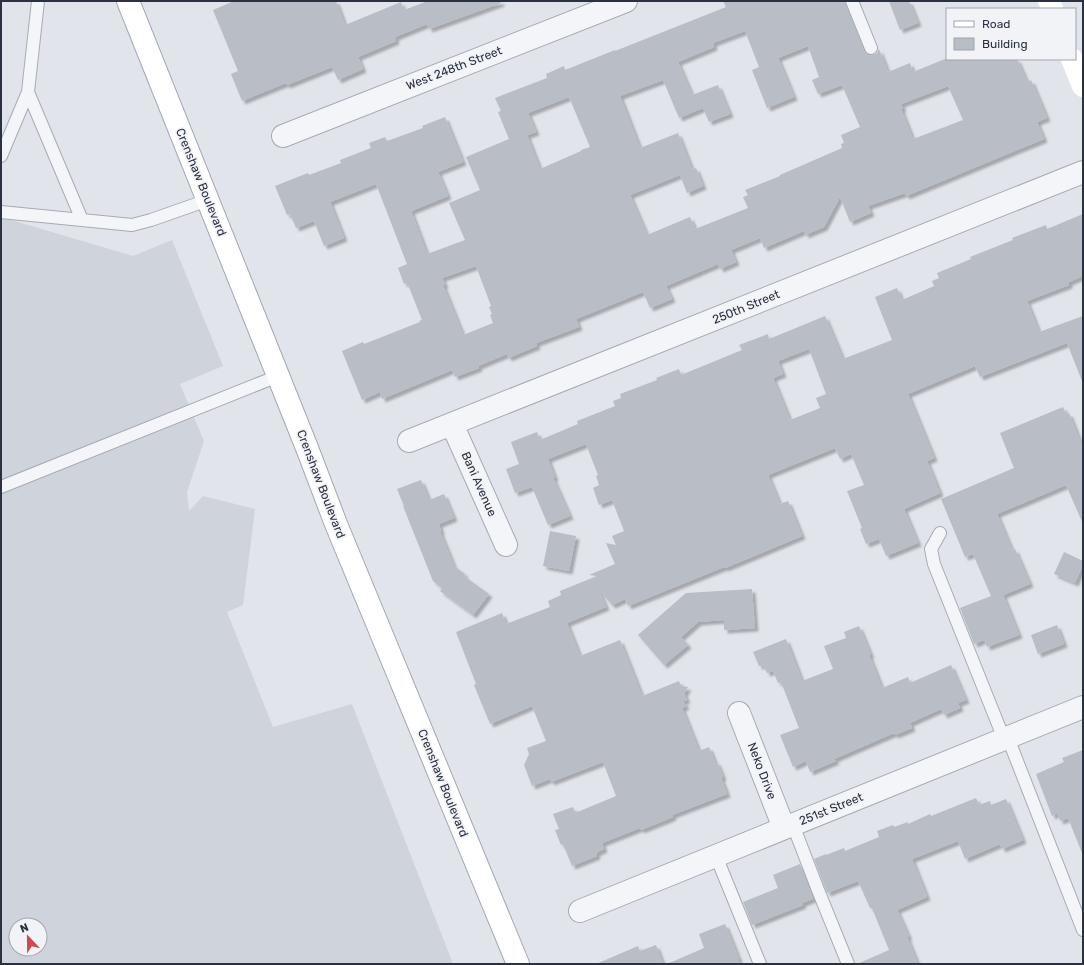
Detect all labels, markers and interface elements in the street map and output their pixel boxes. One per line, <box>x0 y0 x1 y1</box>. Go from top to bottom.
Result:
legend <box>946 8 1076 60</box>
text: Road <box>982 17 1010 31</box>
text: Building <box>982 37 1028 51</box>
street label: West 248th Street <box>404 43 504 93</box>
street label: Crenshaw Boulevard <box>173 126 229 238</box>
street label: 250th Street <box>710 287 782 327</box>
street label: Crenshaw Boulevard <box>294 428 348 540</box>
street label: Bani Avenue <box>458 449 500 519</box>
street label: Crenshaw Boulevard <box>415 727 471 839</box>
street label: Neko Drive <box>745 741 779 802</box>
street label: 251st Street <box>797 790 865 828</box>
north arrow <box>8 917 48 957</box>
text: N <box>18 921 31 936</box>

